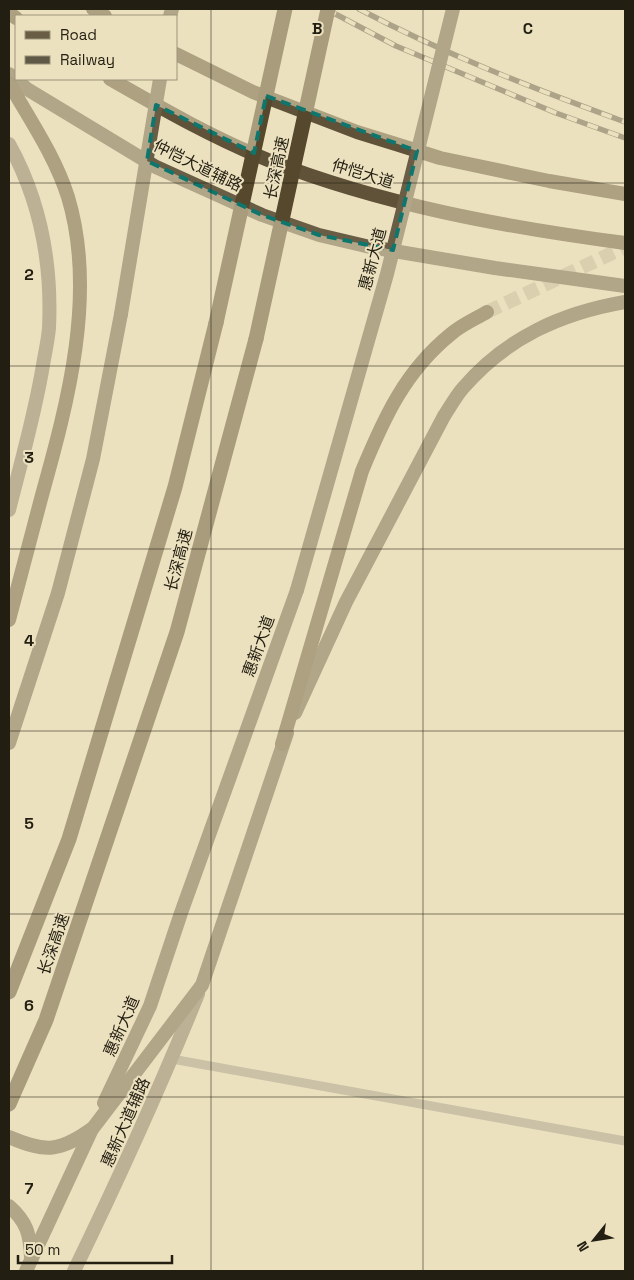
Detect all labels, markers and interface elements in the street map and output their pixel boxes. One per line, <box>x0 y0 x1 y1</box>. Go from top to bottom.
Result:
legend <box>15 15 178 80</box>
text: B <box>312 18 322 39</box>
text: C <box>523 18 533 39</box>
text: Road <box>60 25 97 44</box>
text: Railway <box>60 50 115 69</box>
street label: 仲恺大道辅路 <box>150 135 246 196</box>
street label: 长深高速 <box>260 135 293 202</box>
street label: 仲恺大道 <box>329 154 397 193</box>
street label: 惠新大道 <box>354 225 391 293</box>
text: 2 <box>24 264 34 285</box>
text: 3 <box>24 447 34 468</box>
street label: 长深高速 <box>160 526 197 594</box>
street label: 惠新大道 <box>238 613 279 680</box>
text: 4 <box>24 630 34 651</box>
text: 5 <box>24 813 34 834</box>
street label: 长深高速 <box>33 910 74 978</box>
street label: 惠新大道 <box>99 993 144 1060</box>
text: 6 <box>24 995 34 1016</box>
street label: 惠新大道辅路 <box>96 1074 155 1170</box>
text: 7 <box>25 1178 34 1199</box>
north arrow <box>569 1215 619 1265</box>
scale bar <box>18 1232 171 1264</box>
text: N <box>573 1238 593 1255</box>
text: 50 m <box>25 1240 60 1259</box>

